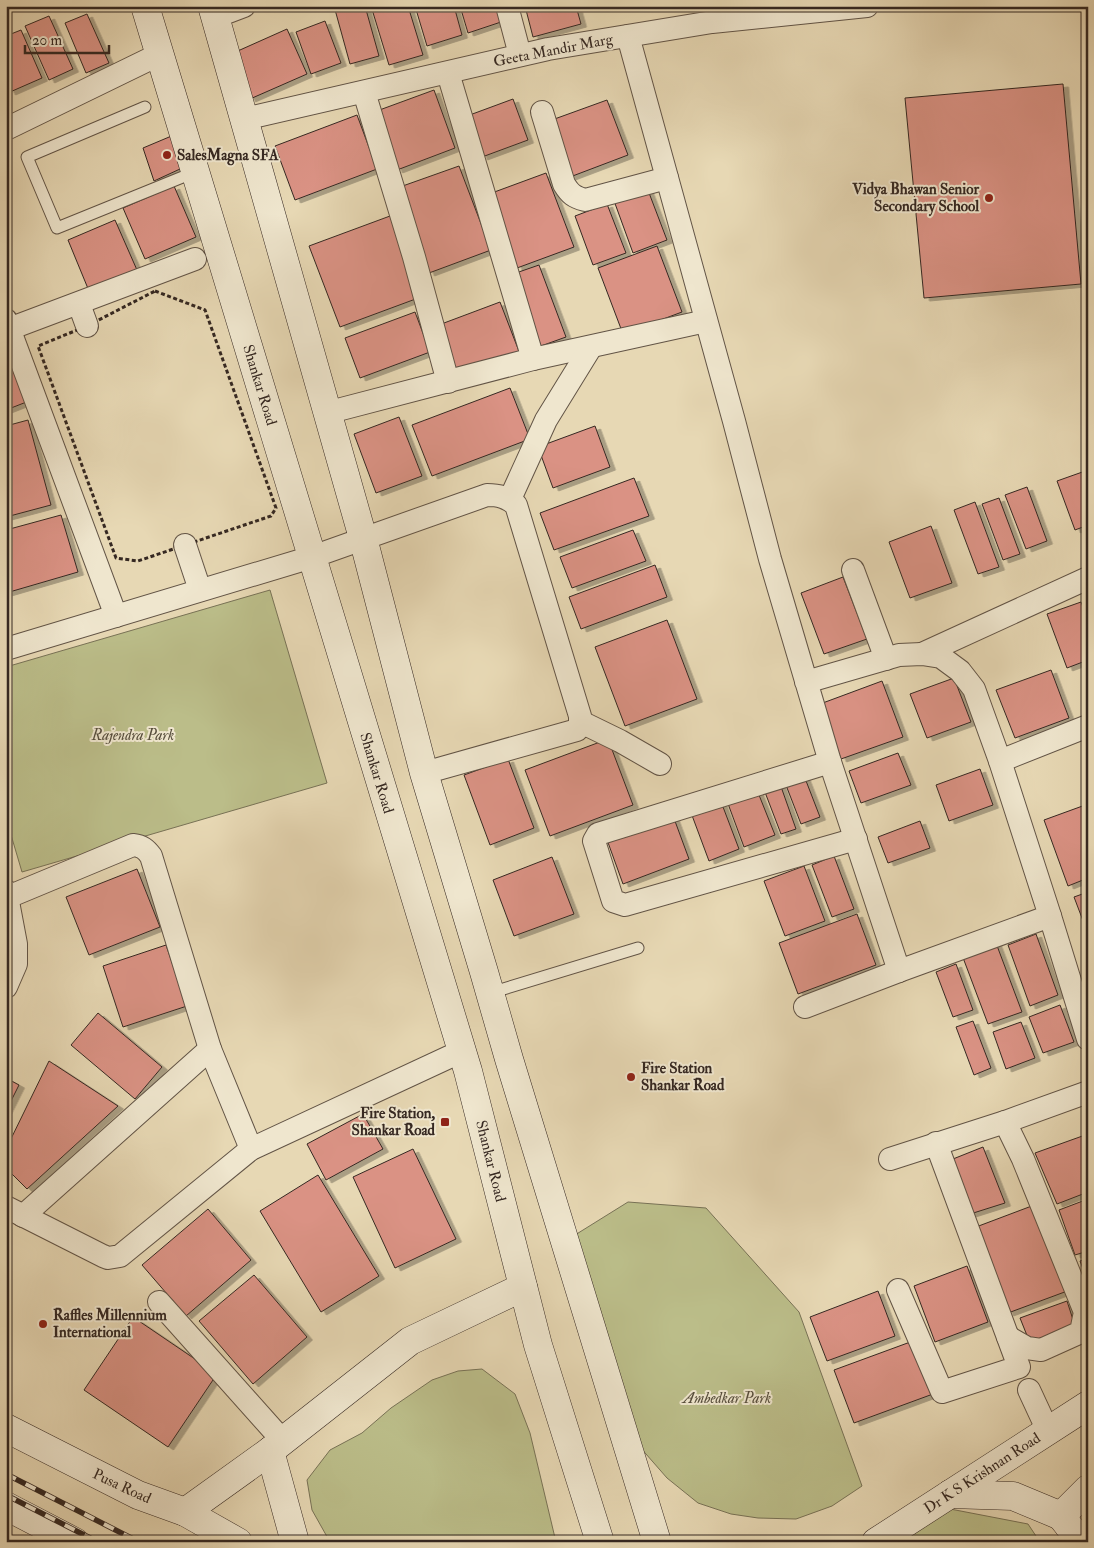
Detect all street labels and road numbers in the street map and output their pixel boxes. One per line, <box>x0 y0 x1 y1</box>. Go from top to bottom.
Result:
street label: Geeta Mandir Marg <box>492 29 615 71</box>
street label: Shankar Road <box>238 342 281 428</box>
street label: Shankar Road <box>355 730 398 816</box>
street label: Shankar Road <box>471 1118 510 1204</box>
street label: Dr K S Krishnan Road <box>920 1428 1045 1518</box>
street label: Pusa Road <box>90 1465 155 1509</box>

